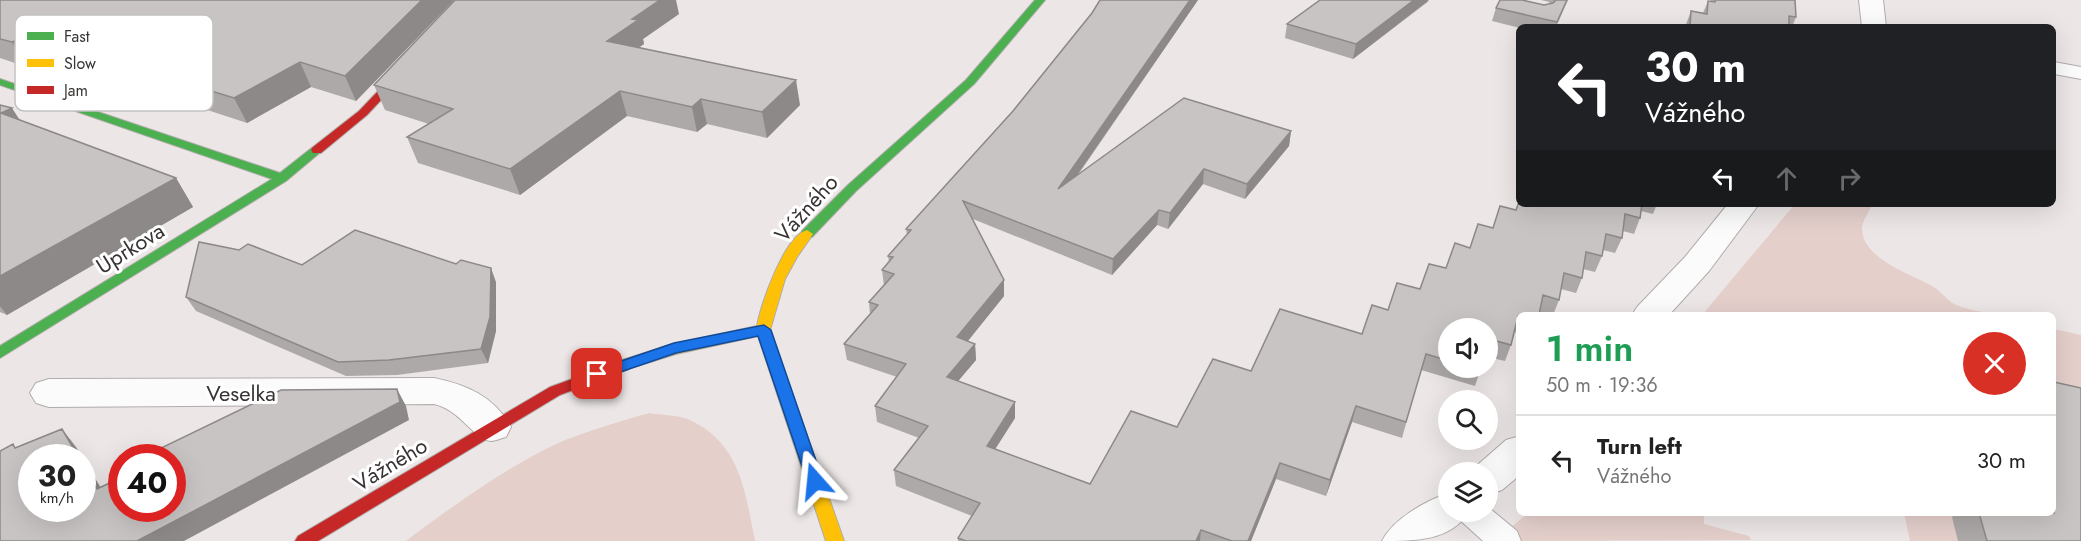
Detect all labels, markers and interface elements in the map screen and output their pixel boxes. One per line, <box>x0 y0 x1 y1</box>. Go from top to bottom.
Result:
legend <box>15 15 213 111</box>
text: Fast <box>64 25 90 48</box>
text: 30 m <box>1645 37 1746 98</box>
icon: left <box>1546 48 1624 126</box>
text: Slow <box>64 52 96 75</box>
text: Jam <box>62 79 88 102</box>
text: Vážného <box>1645 93 1745 132</box>
icon: left <box>1707 162 1740 195</box>
icon: ahead <box>1770 162 1803 195</box>
icon: right <box>1833 162 1866 195</box>
street label: Vážného <box>767 167 845 249</box>
street label: Uprkova <box>90 215 170 281</box>
map controls <box>1438 318 1498 522</box>
button: sound <box>1438 318 1498 378</box>
text: 1 min <box>1546 322 1633 374</box>
button: close <box>1963 332 2026 395</box>
pin <box>571 348 622 399</box>
icon: arrive <box>580 357 613 390</box>
text: 50 m · 19:36 <box>1546 371 1658 400</box>
street label: Veselka <box>206 377 276 409</box>
button: search <box>1438 390 1498 450</box>
street label: Vážného <box>347 429 433 499</box>
text: Turn left <box>1597 430 1682 462</box>
speed limit sign: 40 <box>108 444 186 522</box>
icon: left <box>1546 444 1579 477</box>
text: 30 m <box>1977 444 2026 476</box>
position arrow <box>783 449 847 513</box>
text: 30 <box>38 454 76 497</box>
button: layers <box>1438 462 1498 522</box>
text: Vážného <box>1597 462 1671 491</box>
text: km/h <box>40 487 74 509</box>

